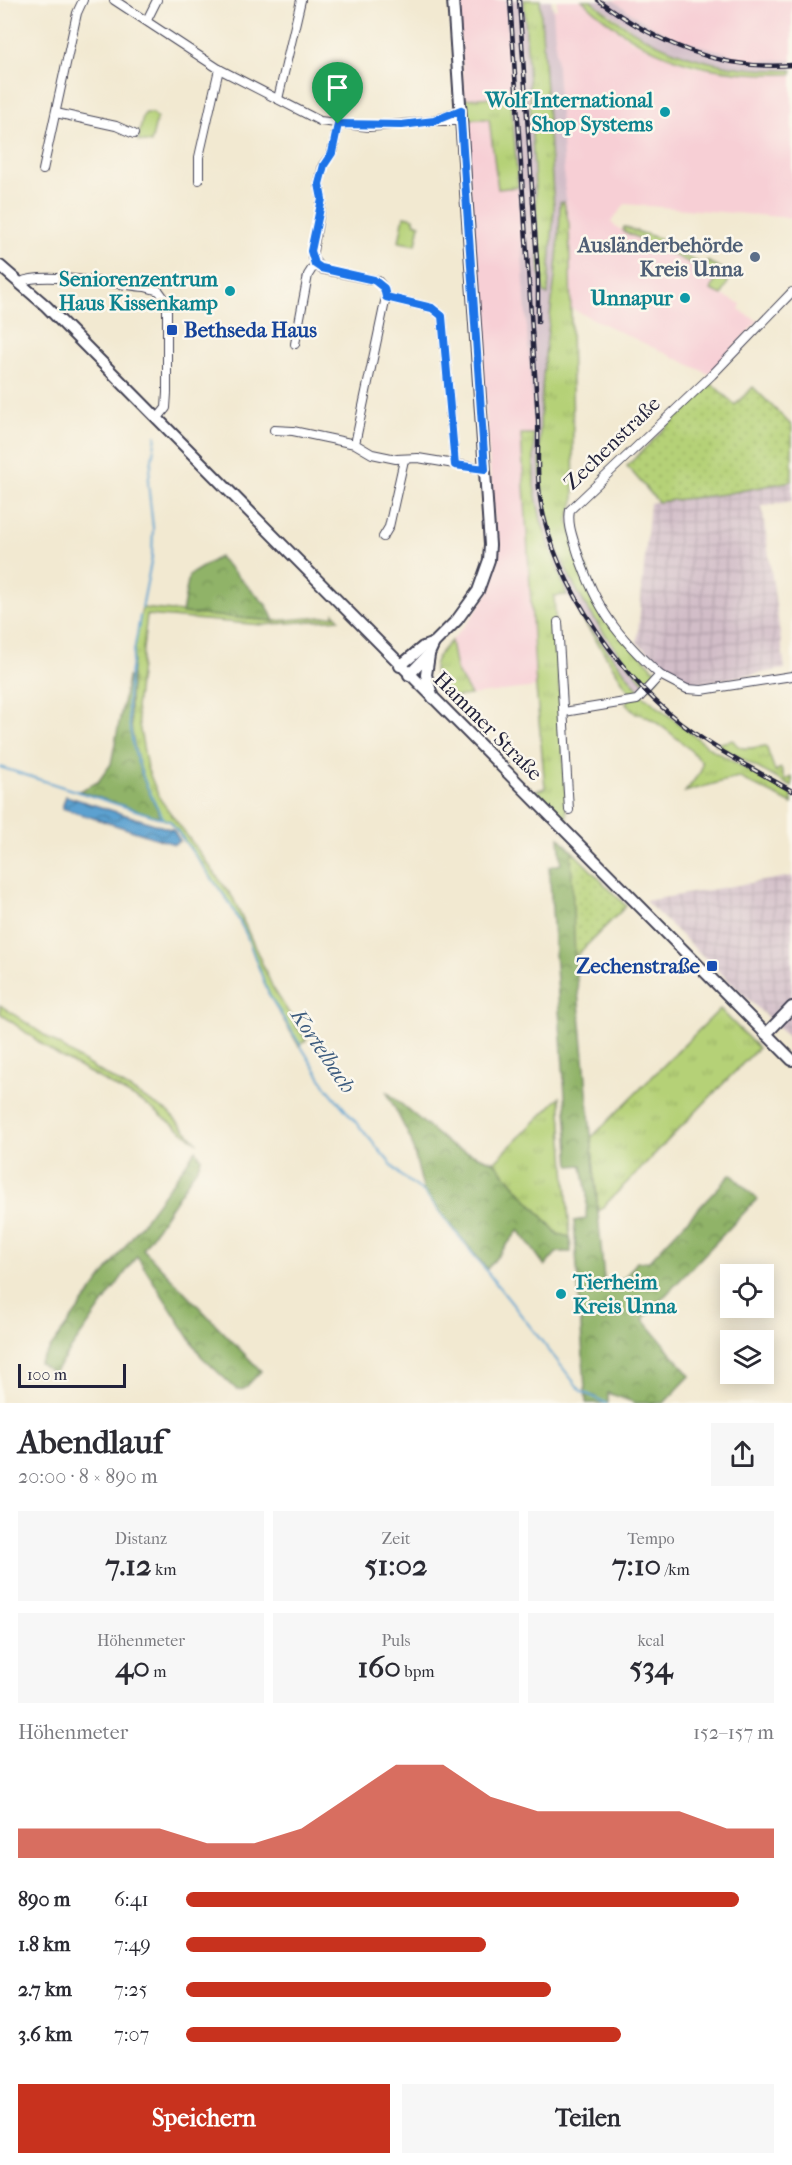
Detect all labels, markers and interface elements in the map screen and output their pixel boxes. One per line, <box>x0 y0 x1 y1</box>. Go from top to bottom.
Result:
pin <box>312 62 363 124</box>
icon: arrive <box>321 71 354 104</box>
place label: Wolf International Shop Systems <box>484 88 653 136</box>
marker: Wolf International Shop Systems <box>658 105 672 119</box>
place label: Ausländerbehörde Kreis Unna <box>576 233 744 281</box>
marker: Ausländerbehörde Kreis Unna <box>748 250 762 264</box>
place label: Seniorenzentrum Haus Kissenkamp <box>59 267 219 315</box>
marker: Seniorenzentrum Haus Kissenkamp <box>223 284 237 298</box>
place label: Unnapur <box>589 286 674 310</box>
marker: Unnapur <box>678 291 692 305</box>
place label: Bethseda Haus <box>184 318 317 342</box>
marker: Bethseda Haus <box>165 323 179 337</box>
street label: Zechenstraße <box>559 391 665 495</box>
street label: Hammer Straße <box>429 667 547 785</box>
place label: Zechenstraße <box>576 954 701 978</box>
marker: Zechenstraße <box>705 959 719 973</box>
water label: Kortelbach <box>284 1002 361 1098</box>
map controls <box>720 1264 774 1384</box>
button: locate <box>720 1264 774 1318</box>
place label: Tierheim Kreis Unna <box>572 1270 678 1318</box>
marker: Tierheim Kreis Unna <box>554 1287 568 1301</box>
button: layers <box>720 1330 774 1384</box>
scale bar <box>18 1361 126 1388</box>
text: 100 m <box>27 1365 67 1384</box>
text: Abendlauf <box>18 1423 164 1462</box>
button: share <box>711 1423 774 1486</box>
text: 20:00 · 8 × 890 m <box>18 1465 158 1488</box>
text: Distanz <box>115 1529 167 1548</box>
text: Zeit <box>381 1529 411 1548</box>
text: Tempo <box>627 1529 675 1548</box>
text: 7.12 <box>106 1548 151 1583</box>
text: 51:02 <box>365 1548 427 1583</box>
text: 7:10 <box>612 1548 661 1583</box>
text: km <box>151 1560 176 1579</box>
text: /km <box>661 1560 690 1579</box>
text: Höhenmeter <box>97 1631 185 1650</box>
text: Puls <box>381 1631 411 1650</box>
text: kcal <box>638 1631 664 1650</box>
text: 40 <box>116 1650 150 1685</box>
text: 160 <box>357 1650 401 1685</box>
text: 534 <box>630 1650 672 1685</box>
text: m <box>150 1662 167 1681</box>
text: bpm <box>401 1662 435 1681</box>
text: Höhenmeter <box>18 1721 128 1744</box>
text: 152–157 m <box>693 1721 774 1744</box>
text: 890 m <box>18 1888 71 1911</box>
text: 6:41 <box>114 1888 149 1911</box>
text: 1.8 km <box>18 1933 70 1956</box>
text: 7:49 <box>114 1933 151 1956</box>
text: 2.7 km <box>18 1978 72 2001</box>
text: 7:25 <box>114 1978 147 2001</box>
text: 3.6 km <box>18 2023 72 2046</box>
text: 7:07 <box>114 2023 149 2046</box>
button: Speichern <box>18 2084 390 2153</box>
button: Teilen <box>402 2084 774 2153</box>

